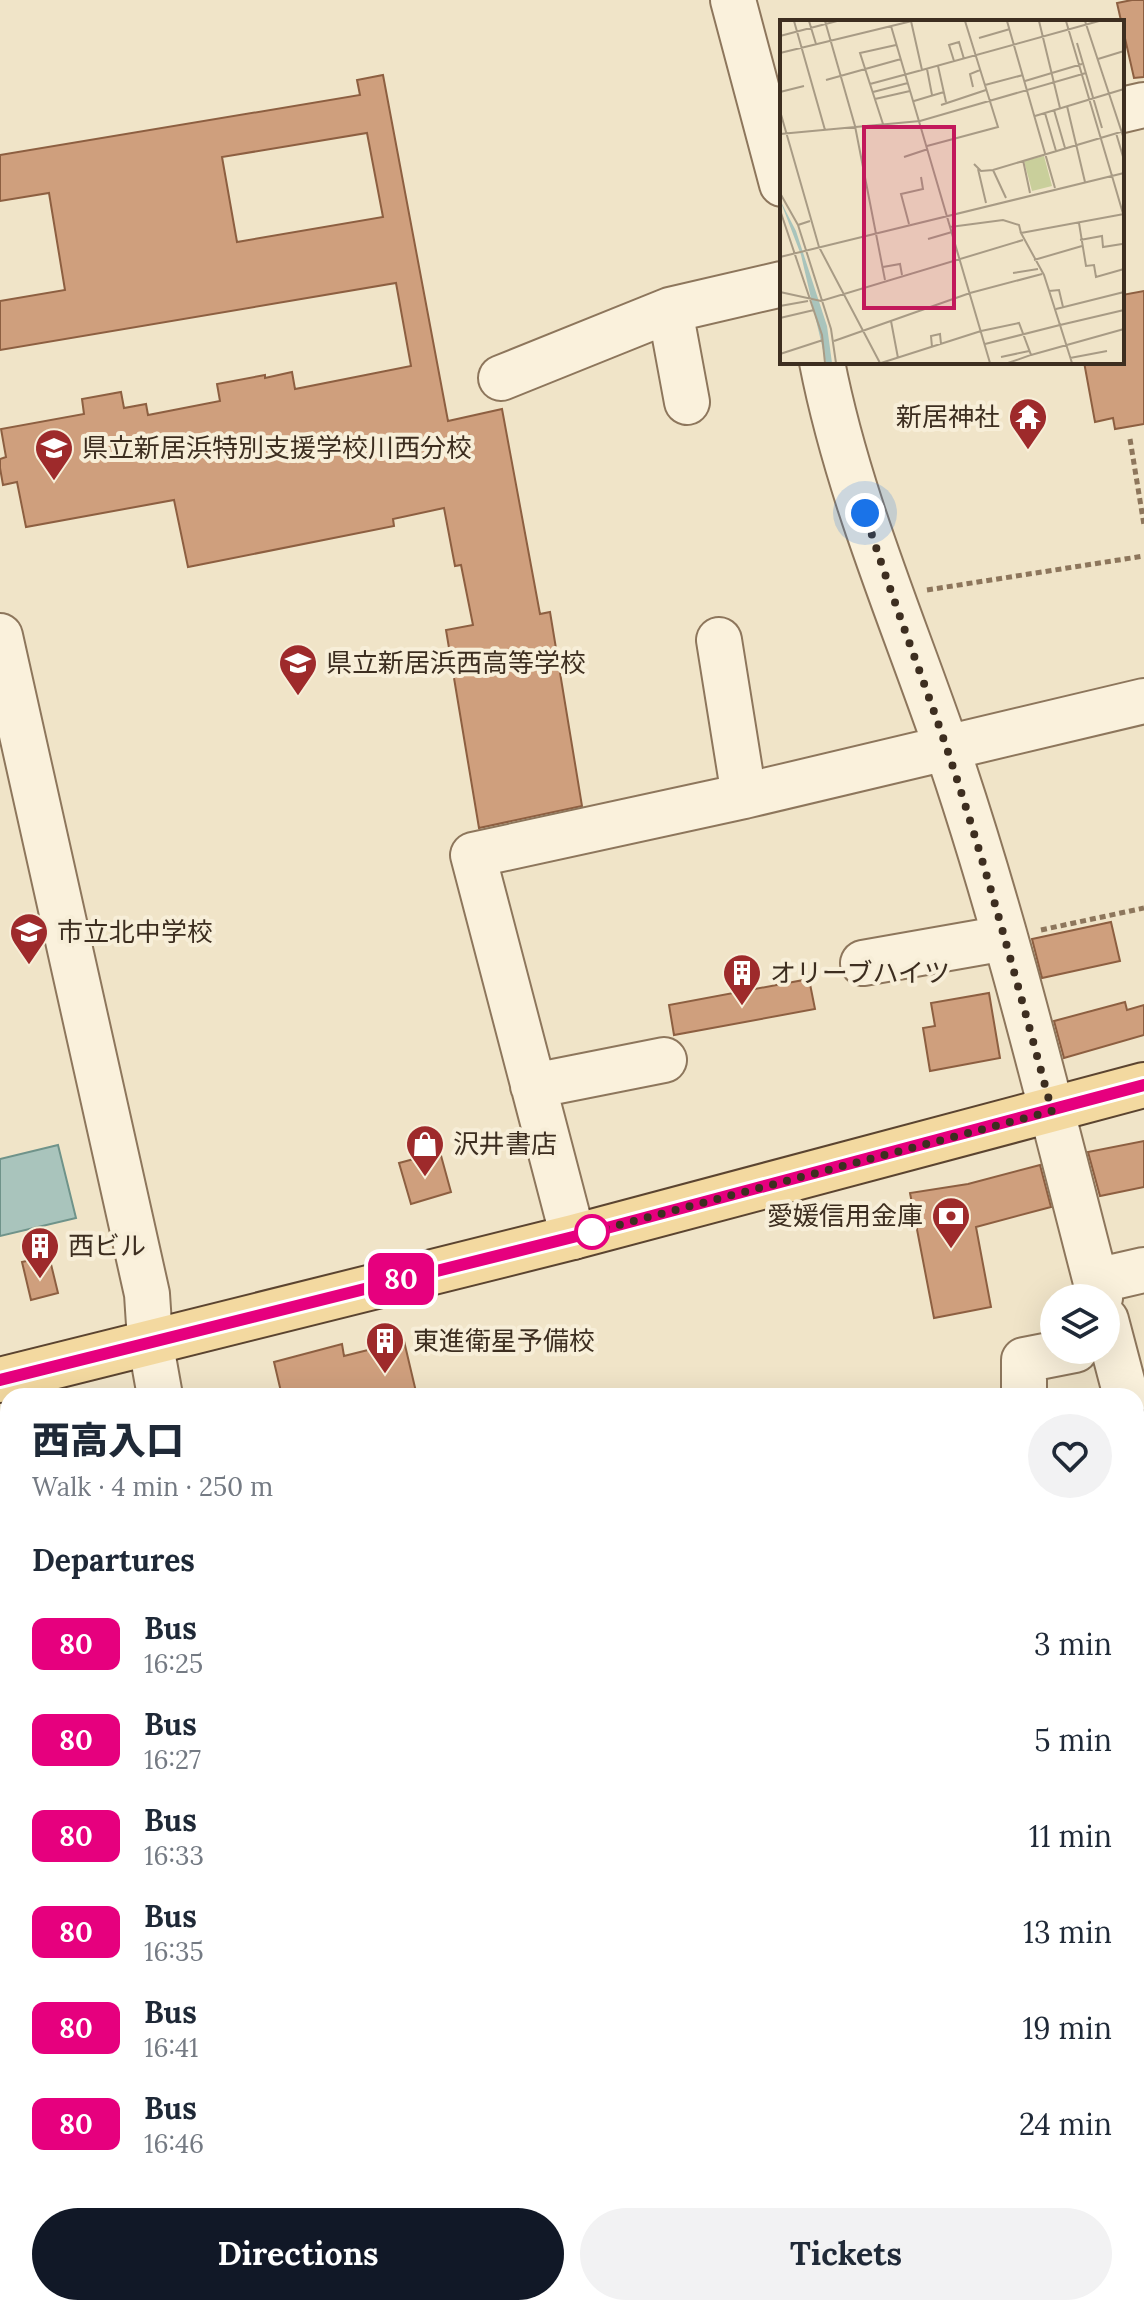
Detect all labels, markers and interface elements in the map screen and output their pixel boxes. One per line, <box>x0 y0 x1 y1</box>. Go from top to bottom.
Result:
inset map <box>780 20 1124 364</box>
temple icon: 新居神社 <box>1007 396 1049 451</box>
place label: 新居神社 <box>896 400 1000 433</box>
school or university icon: 県立新居浜特別支援学校川西分校 <box>33 427 75 482</box>
place label: 県立新居浜特別支援学校川西分校 <box>82 431 472 464</box>
your location <box>845 493 885 533</box>
school or university icon: 県立新居浜西高等学校 <box>277 642 319 697</box>
place label: 県立新居浜西高等学校 <box>326 646 586 679</box>
school or university icon: 市立北中学校 <box>8 911 50 966</box>
place label: 市立北中学校 <box>57 915 213 948</box>
building icon: オリーブハイツ <box>721 952 763 1007</box>
place label: オリーブハイツ <box>770 956 950 989</box>
shop icon: 沢井書店 <box>404 1123 446 1178</box>
place label: 沢井書店 <box>453 1127 557 1160</box>
bank icon: 愛媛信用金庫 <box>930 1195 972 1250</box>
place label: 愛媛信用金庫 <box>767 1199 923 1232</box>
unlabelled marker <box>575 1215 609 1249</box>
building icon: 西ビル <box>19 1225 61 1280</box>
place label: 西ビル <box>68 1229 146 1262</box>
line badge: 80 <box>365 1253 437 1305</box>
text: 80 <box>384 1261 418 1297</box>
map controls <box>1040 1284 1120 1364</box>
button: layers <box>1040 1284 1120 1364</box>
building icon: 東進衛星予備校 <box>364 1320 406 1375</box>
place label: 東進衛星予備校 <box>413 1324 595 1357</box>
button: heart <box>1028 1414 1112 1498</box>
text: 西高入口 <box>32 1416 184 1464</box>
text: Walk · 4 min · 250 m <box>32 1470 273 1503</box>
text: Departures <box>32 1541 195 1579</box>
text: Bus <box>144 1609 197 1647</box>
text: 3 min <box>1034 1625 1112 1663</box>
text: 80 <box>59 1626 93 1662</box>
text: 16:25 <box>144 1647 203 1680</box>
text: Bus <box>144 1705 197 1743</box>
text: 5 min <box>1034 1721 1112 1759</box>
text: 80 <box>59 1722 93 1758</box>
text: 16:27 <box>144 1743 201 1776</box>
text: Bus <box>144 1801 197 1839</box>
text: 11 min <box>1029 1817 1112 1855</box>
text: 80 <box>59 1818 93 1854</box>
text: 16:33 <box>144 1839 204 1872</box>
text: Bus <box>144 1897 197 1935</box>
text: 13 min <box>1023 1913 1112 1951</box>
text: 80 <box>59 1914 93 1950</box>
text: 16:35 <box>144 1935 204 1968</box>
text: Bus <box>144 1993 197 2031</box>
text: 19 min <box>1022 2009 1112 2047</box>
text: 80 <box>59 2010 93 2046</box>
text: 16:41 <box>144 2031 199 2064</box>
text: Bus <box>144 2089 197 2127</box>
text: 24 min <box>1019 2105 1112 2143</box>
text: 80 <box>59 2106 93 2142</box>
text: 16:46 <box>144 2127 204 2160</box>
button: Directions <box>32 2208 564 2300</box>
button: Tickets <box>580 2208 1112 2300</box>

